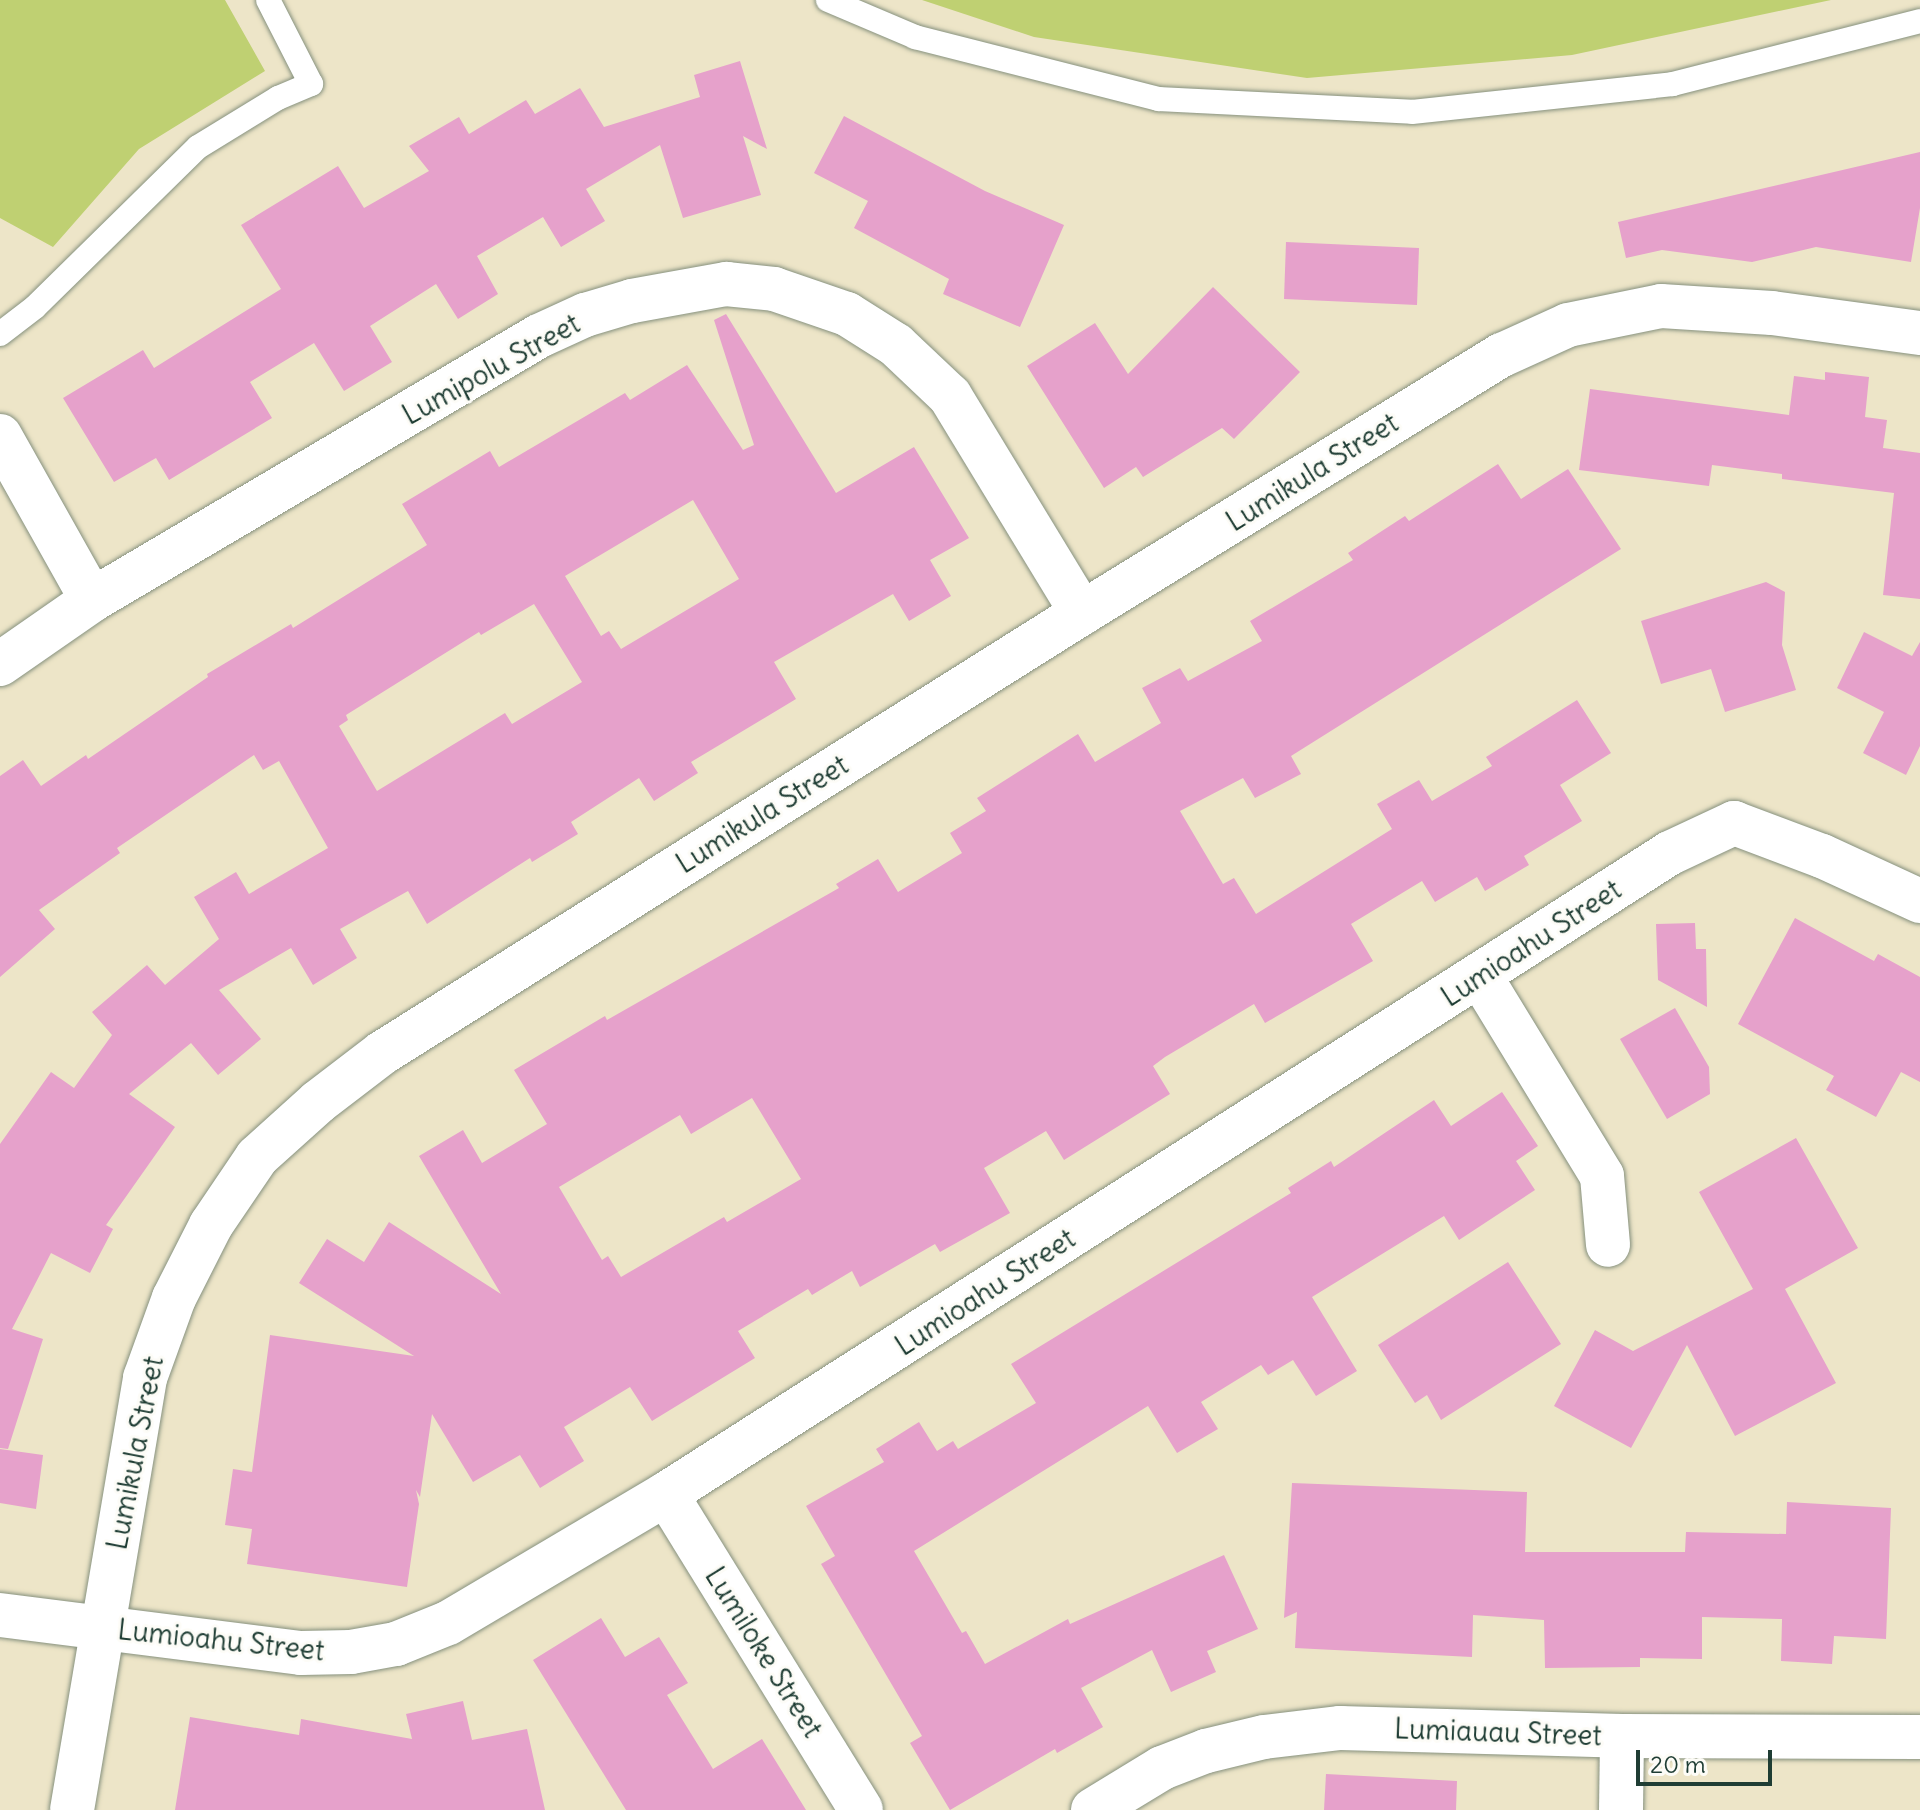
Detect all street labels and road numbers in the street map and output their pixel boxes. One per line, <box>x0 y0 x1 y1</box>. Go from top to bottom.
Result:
street label: Lumipolu Street <box>396 306 586 432</box>
street label: Lumikula Street <box>1220 406 1404 538</box>
street label: Lumikula Street <box>670 748 854 880</box>
street label: Lumioahu Street <box>1435 872 1627 1014</box>
street label: Lumioahu Street <box>889 1221 1081 1363</box>
street label: Lumikula Street <box>100 1353 170 1553</box>
street label: Lumiloke Street <box>698 1561 830 1743</box>
street label: Lumioahu Street <box>116 1612 326 1668</box>
street label: Lumiauau Street <box>1394 1712 1602 1752</box>

